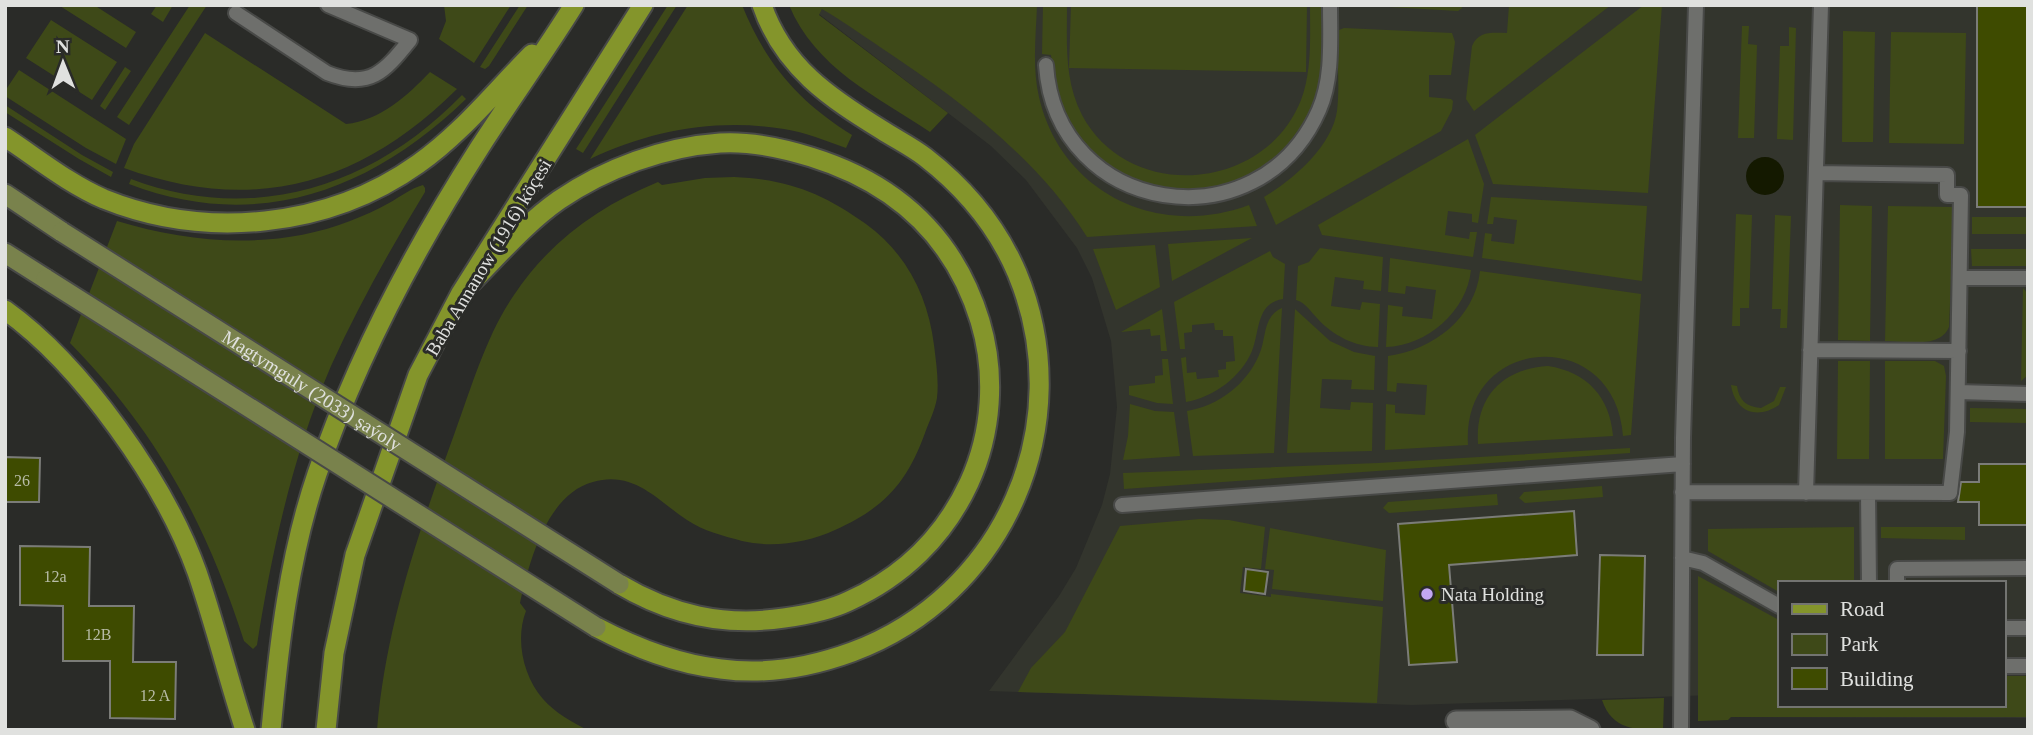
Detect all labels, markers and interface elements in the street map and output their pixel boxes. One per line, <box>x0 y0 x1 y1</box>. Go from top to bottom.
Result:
north arrow <box>28 28 98 98</box>
text: N <box>56 36 70 57</box>
street label: Baba Annanow (1916) köçesi <box>421 155 556 360</box>
street label: Magtymguly (2033) şaýoly <box>218 326 406 455</box>
house number: 26 <box>14 472 30 489</box>
house number: 12a <box>43 568 67 585</box>
legend <box>1778 581 2005 707</box>
place label: Nata Holding <box>1441 584 1544 605</box>
marker: Nata Holding <box>1419 586 1435 602</box>
text: Road <box>1840 597 1885 621</box>
house number: 12B <box>85 626 111 643</box>
text: Park <box>1840 632 1879 656</box>
text: Building <box>1840 667 1914 691</box>
house number: 12 A <box>140 687 171 704</box>

